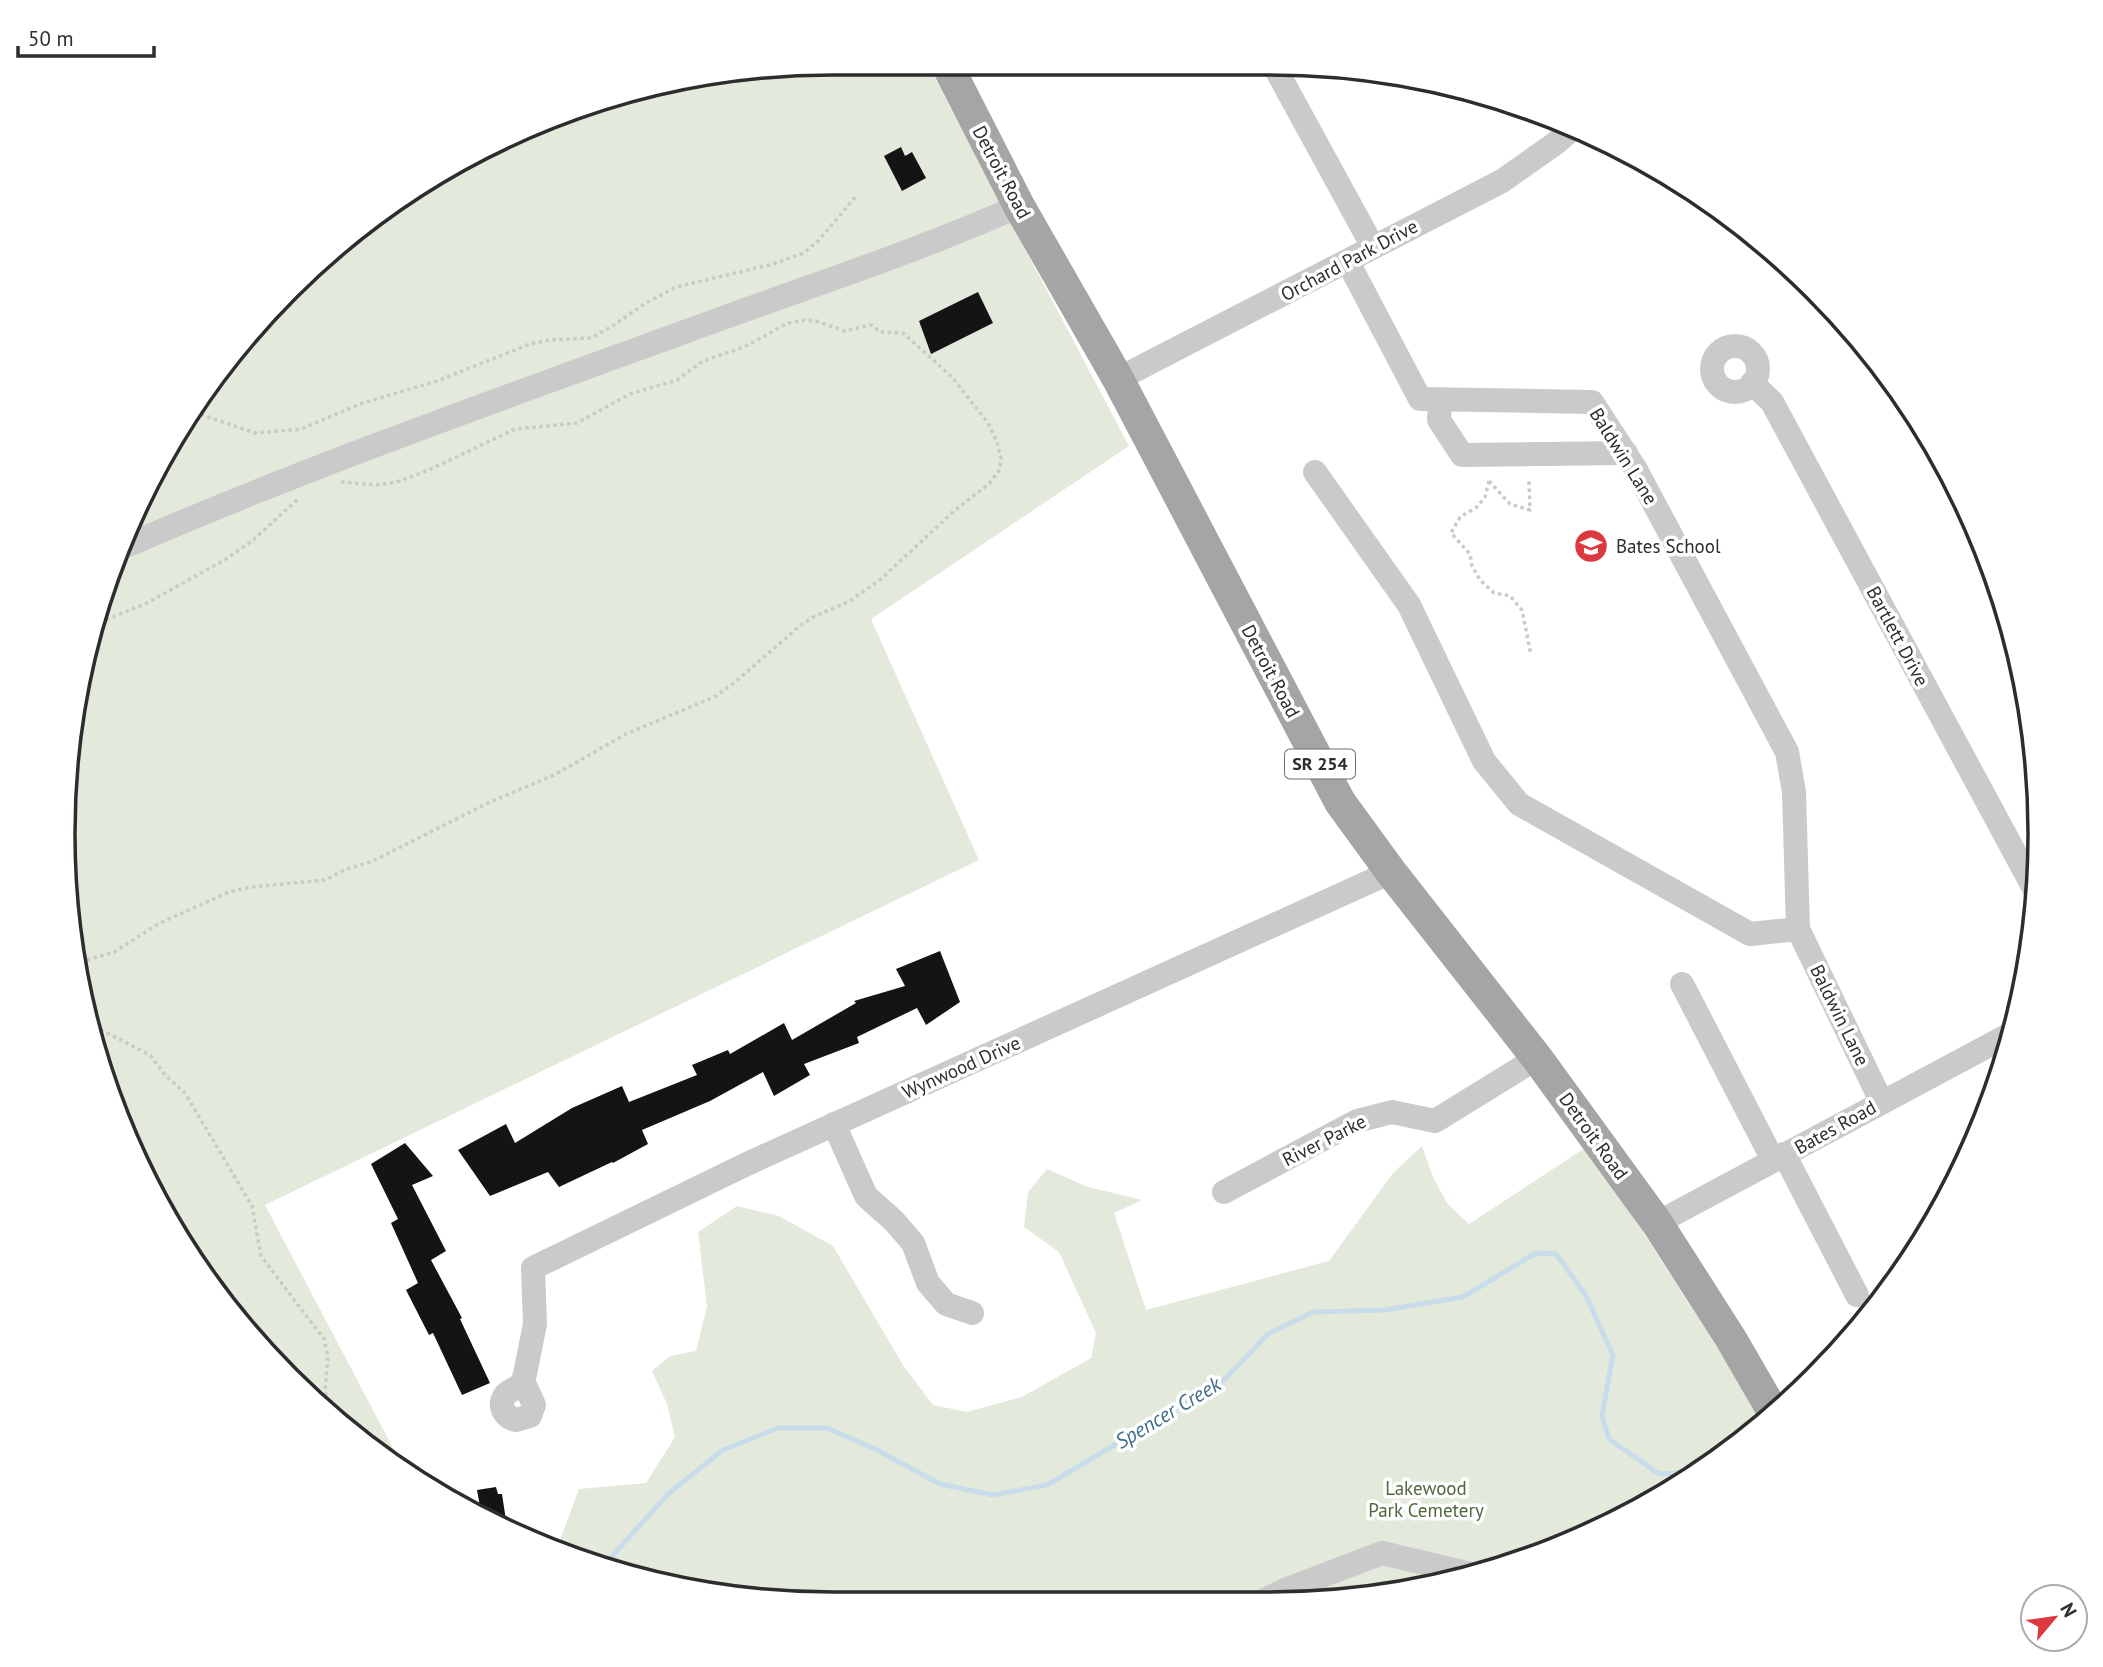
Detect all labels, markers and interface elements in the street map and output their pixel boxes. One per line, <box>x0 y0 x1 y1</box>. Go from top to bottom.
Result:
scale bar <box>18 14 154 58</box>
text: 50 m <box>28 25 74 52</box>
street label: Detroit Road <box>967 121 1037 223</box>
street label: Orchard Park Drive <box>1276 214 1422 306</box>
street label: Baldwin Lane <box>1585 403 1663 509</box>
school or university icon: Bates School <box>1572 527 1610 565</box>
place label: Bates School <box>1616 534 1721 558</box>
street label: Bartlett Drive <box>1862 582 1934 690</box>
street label: Detroit Road <box>1236 620 1306 722</box>
road number: SR 254 <box>1285 750 1355 778</box>
street label: Baldwin Lane <box>1805 960 1875 1070</box>
street label: Wynwood Drive <box>898 1030 1024 1104</box>
street label: Detroit Road <box>1554 1088 1634 1184</box>
street label: Bates Road <box>1790 1095 1880 1159</box>
street label: River Parke <box>1278 1109 1370 1171</box>
water label: Spencer Creek <box>1110 1370 1227 1455</box>
park label: Lakewood Park Cemetery <box>1368 1476 1484 1522</box>
north arrow <box>2019 1583 2089 1653</box>
text: N <box>2055 1598 2082 1621</box>

